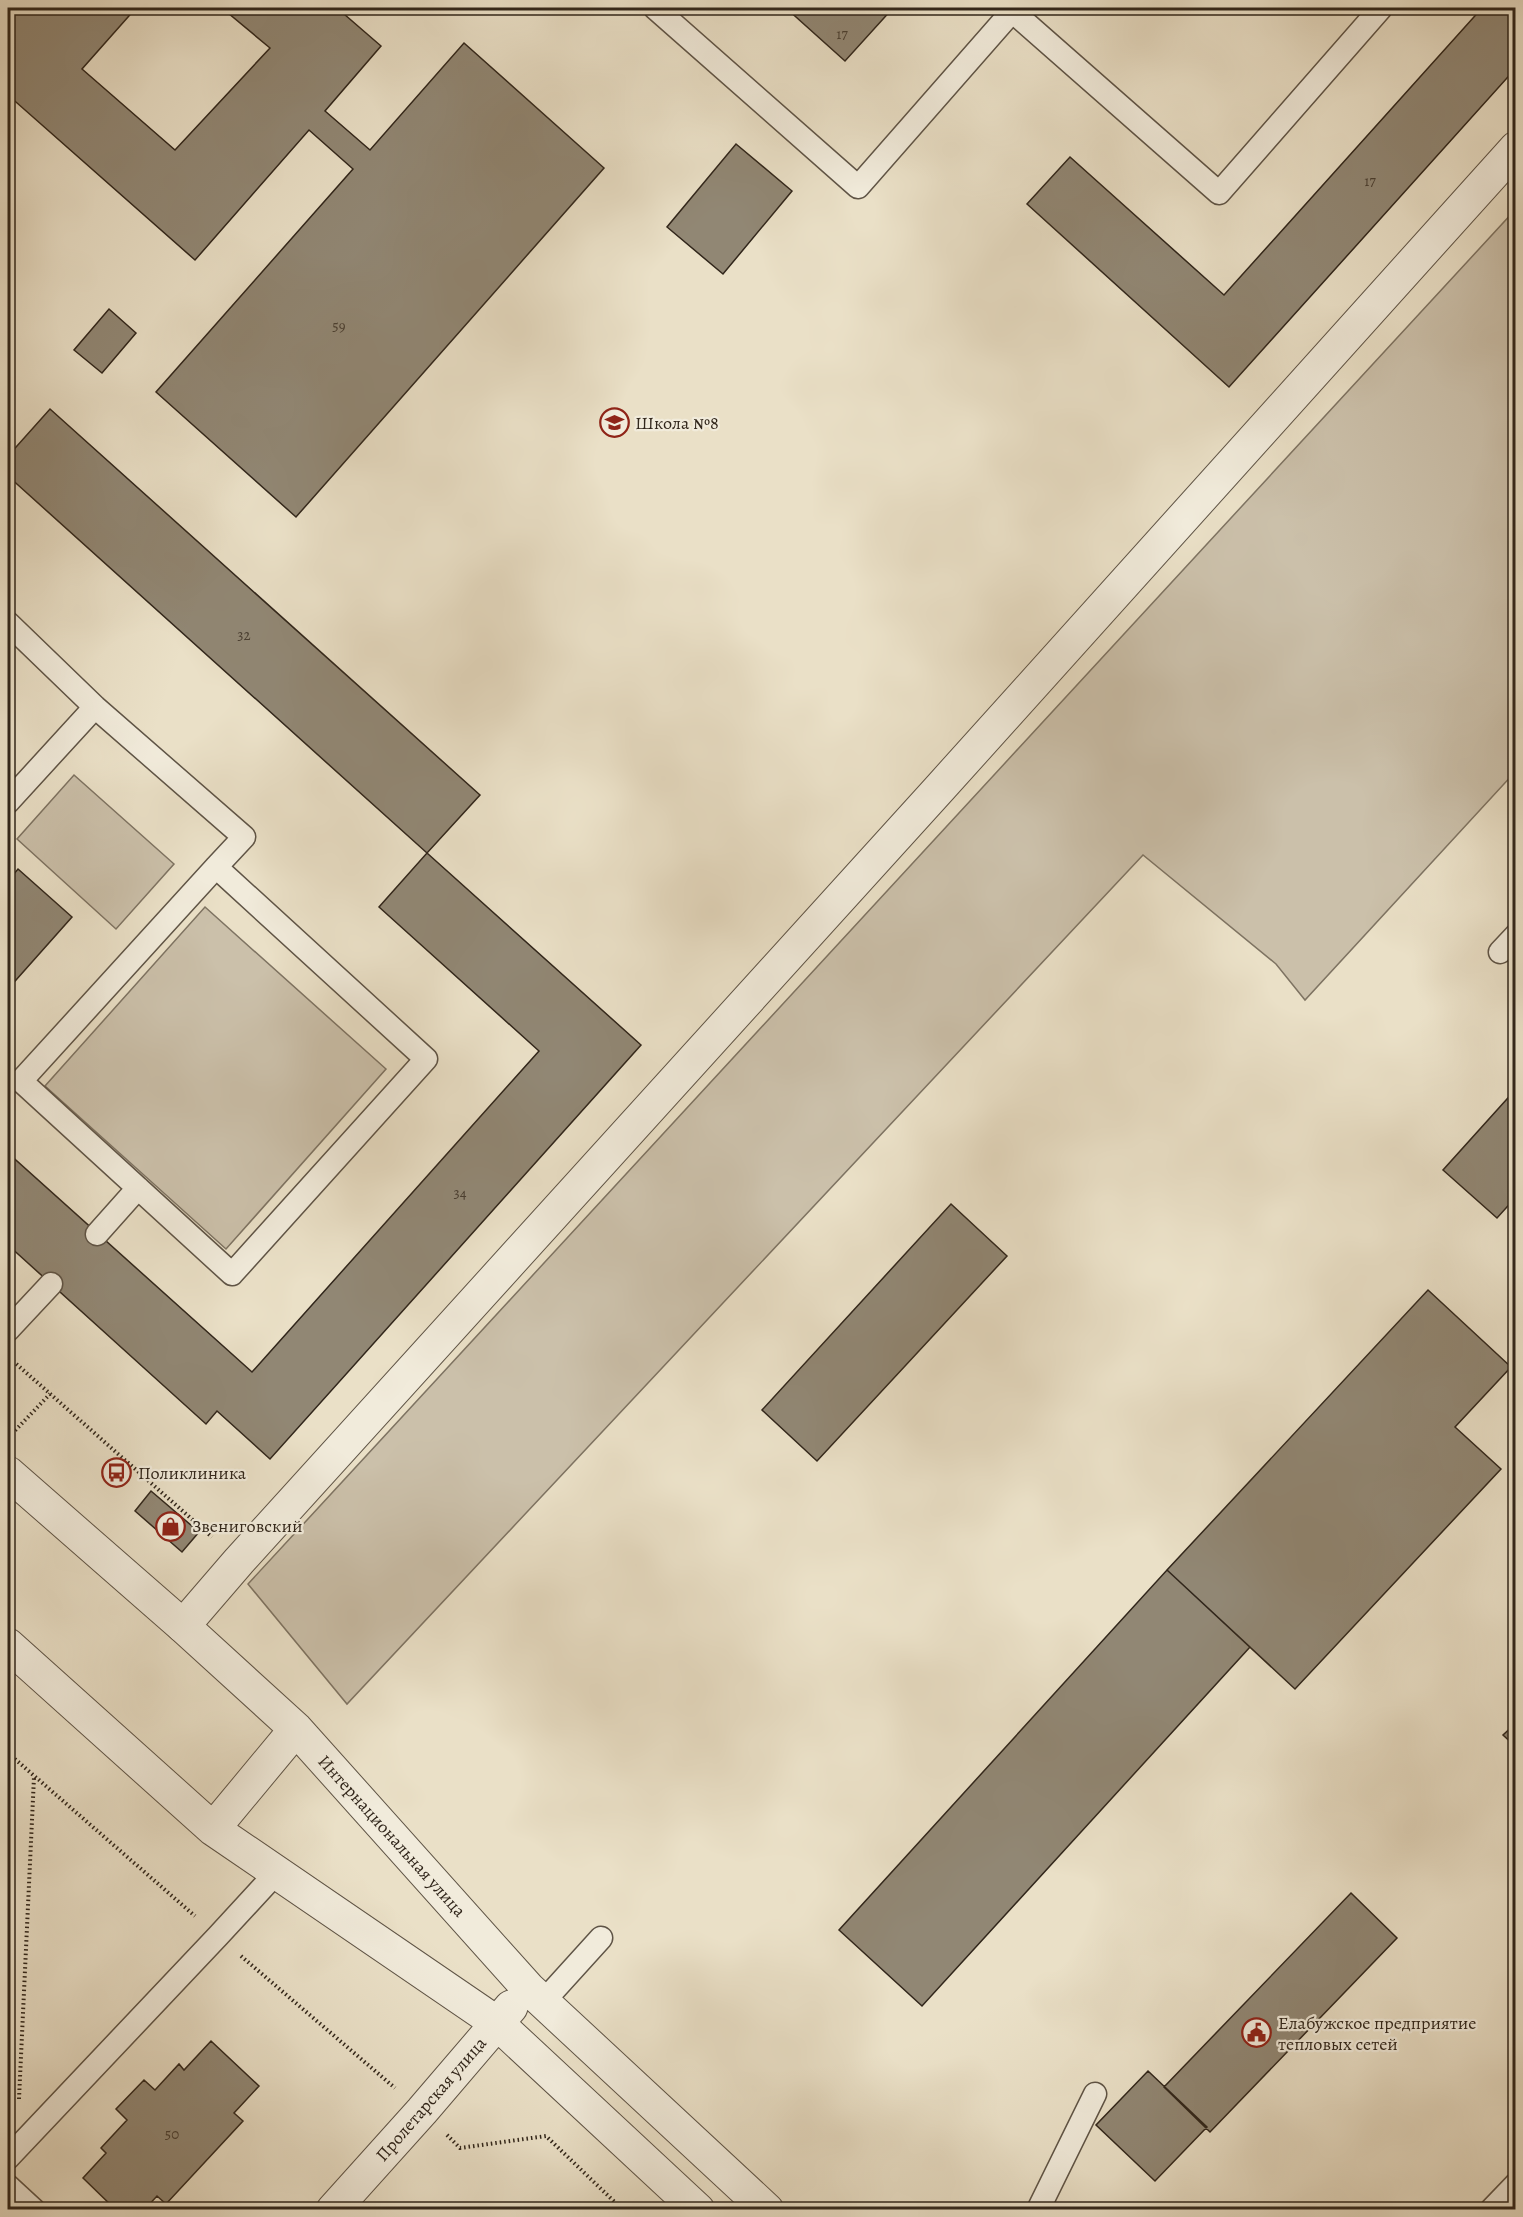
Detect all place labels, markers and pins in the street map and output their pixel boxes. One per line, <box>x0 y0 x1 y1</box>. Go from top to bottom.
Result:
school or university icon: Школа №8 <box>598 407 630 439</box>
place label: Школа №8 <box>635 411 719 435</box>
bus stop icon: Поликлиника <box>101 1457 133 1489</box>
place label: Поликлиника <box>138 1461 247 1485</box>
shop icon: Звениговский <box>155 1510 187 1542</box>
place label: Звениговский <box>192 1514 303 1538</box>
place label: Елабужское предприятие тепловых сетей <box>1278 2011 1476 2056</box>
public building icon: Елабужское предприятие тепловых сетей <box>1241 2017 1273 2049</box>

